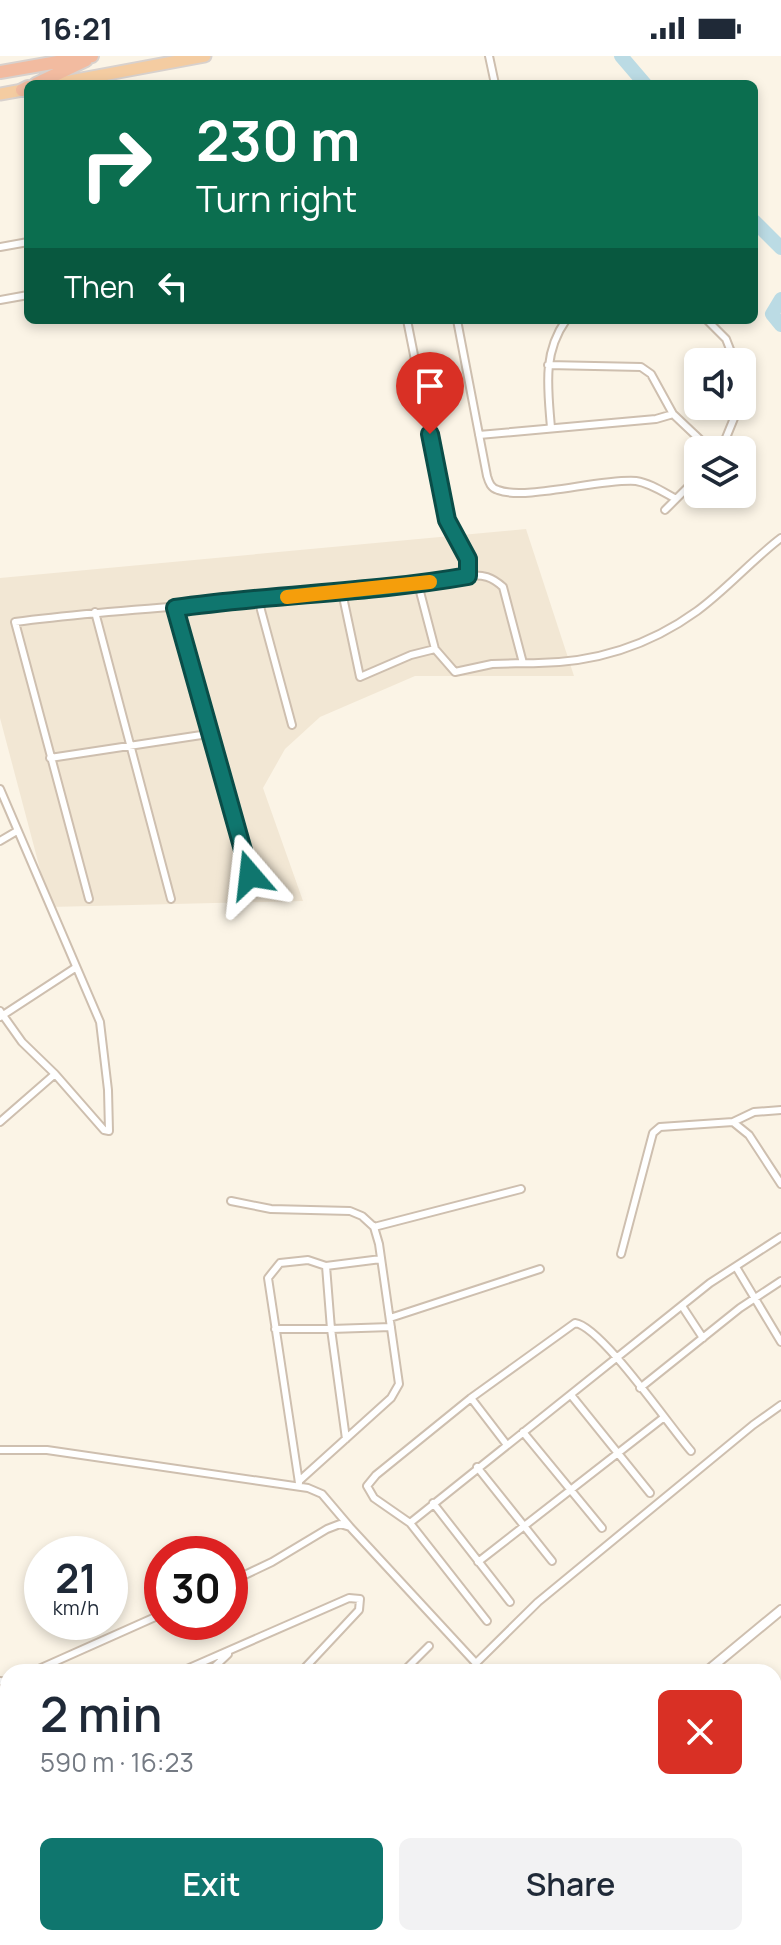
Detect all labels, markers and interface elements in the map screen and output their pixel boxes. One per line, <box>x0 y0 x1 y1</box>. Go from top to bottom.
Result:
text: 16:21 <box>40 8 113 49</box>
text: 230 m <box>196 101 360 178</box>
icon: right <box>64 112 168 216</box>
text: Turn right <box>196 174 357 223</box>
icon: left <box>151 264 195 308</box>
text: Then <box>64 266 135 307</box>
map controls <box>684 348 756 508</box>
button: sound <box>684 348 756 420</box>
pin <box>396 352 464 434</box>
icon: arrive <box>408 364 452 408</box>
button: layers <box>684 436 756 508</box>
position arrow <box>208 833 292 917</box>
speed limit sign: 30 <box>144 1536 248 1640</box>
text: 21 <box>55 1550 97 1605</box>
text: km/h <box>53 1594 99 1621</box>
text: 2 min <box>40 1681 162 1746</box>
button: close <box>658 1690 742 1774</box>
text: 590 m · 16:23 <box>40 1744 194 1780</box>
button: Exit <box>40 1838 383 1930</box>
button: Share <box>399 1838 742 1930</box>

